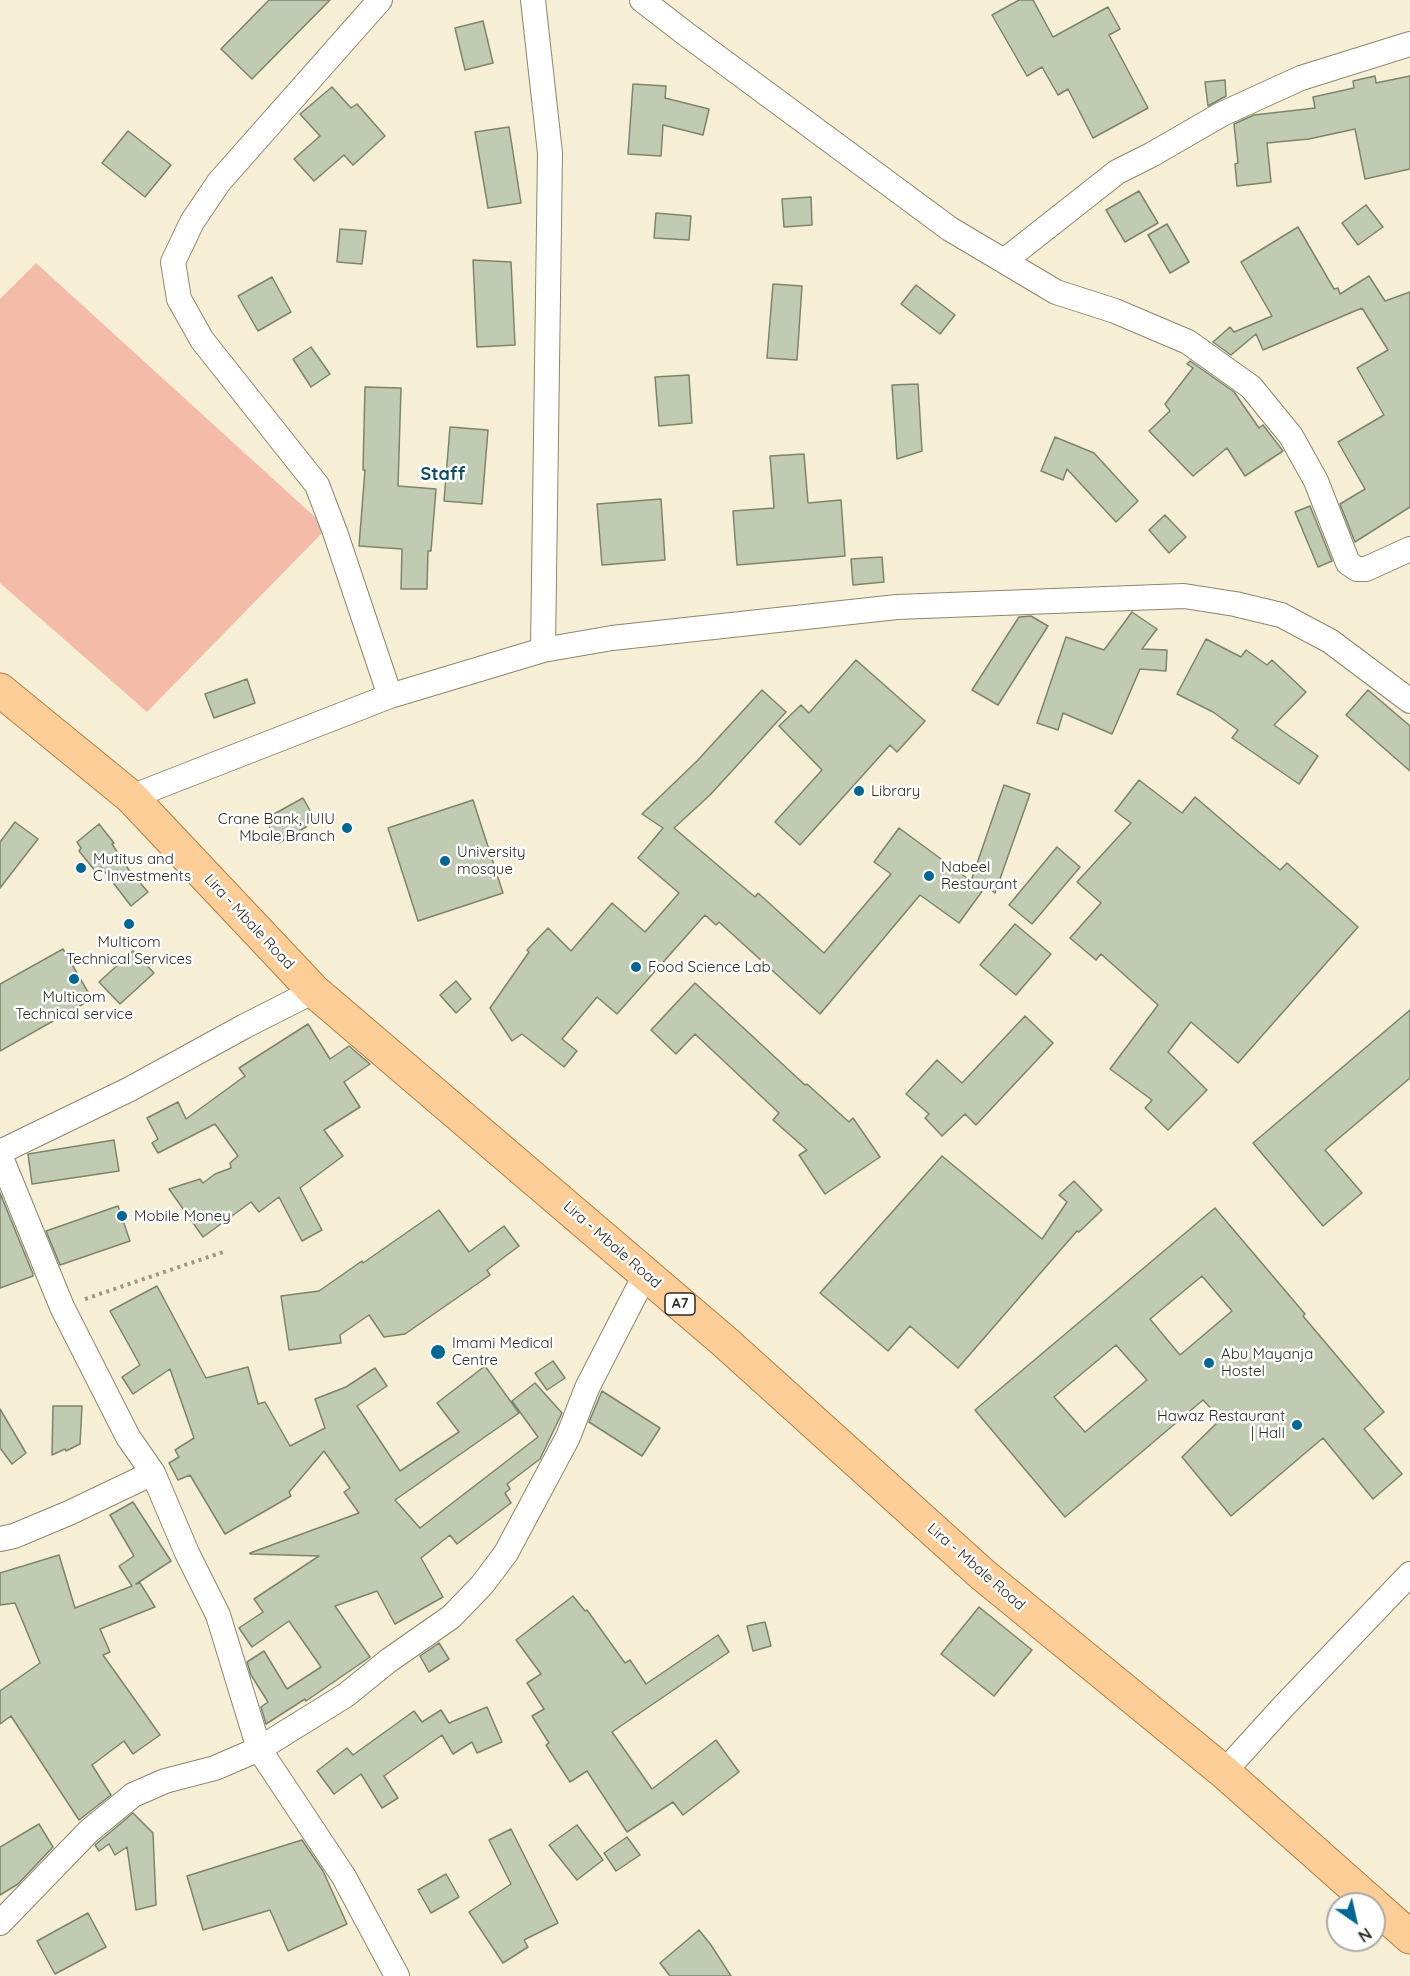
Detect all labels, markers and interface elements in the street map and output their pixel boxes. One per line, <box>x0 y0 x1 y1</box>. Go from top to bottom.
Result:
district label: Staff <box>420 464 466 486</box>
place label: Library <box>871 782 920 800</box>
marker: Library <box>852 784 866 798</box>
place label: Crane Bank, IUIU Mbale Branch <box>218 810 335 845</box>
marker: Crane Bank, IUIU Mbale Branch <box>340 821 354 835</box>
place label: University mosque <box>457 843 526 878</box>
place label: Mutitus and C Investments <box>93 850 191 885</box>
marker: University mosque <box>438 854 452 868</box>
place label: Nabeel Restaurant <box>941 858 1017 893</box>
marker: Mutitus and C Investments <box>74 861 88 875</box>
marker: Nabeel Restaurant <box>922 869 936 883</box>
street label: Lira - Mbale Road <box>200 871 298 973</box>
marker: Multicom Technical Services <box>122 917 136 931</box>
place label: Multicom Technical Services <box>66 933 192 968</box>
place label: Food Science Lab <box>648 958 771 976</box>
marker: Food Science Lab <box>629 960 643 974</box>
marker: Multicom Technical service <box>67 972 81 986</box>
place label: Multicom Technical service <box>15 988 133 1023</box>
street label: Lira - Mbale Road <box>559 1198 665 1292</box>
place label: Mobile Money <box>134 1207 231 1225</box>
marker: Mobile Money <box>115 1209 129 1223</box>
road number: A7 <box>665 1293 695 1315</box>
place label: Imami Medical Centre <box>452 1334 553 1369</box>
marker: Imami Medical Centre <box>429 1343 447 1361</box>
place label: Abu Mayanja Hostel <box>1221 1345 1313 1380</box>
marker: Abu Mayanja Hostel <box>1202 1356 1216 1370</box>
place label: Hawaz Restaurant | Hall <box>1157 1407 1285 1442</box>
marker: Hawaz Restaurant | Hall <box>1290 1418 1304 1432</box>
street label: Lira - Mbale Road <box>923 1520 1029 1614</box>
north arrow <box>1326 1892 1386 1952</box>
text: N <box>1354 1924 1375 1947</box>

